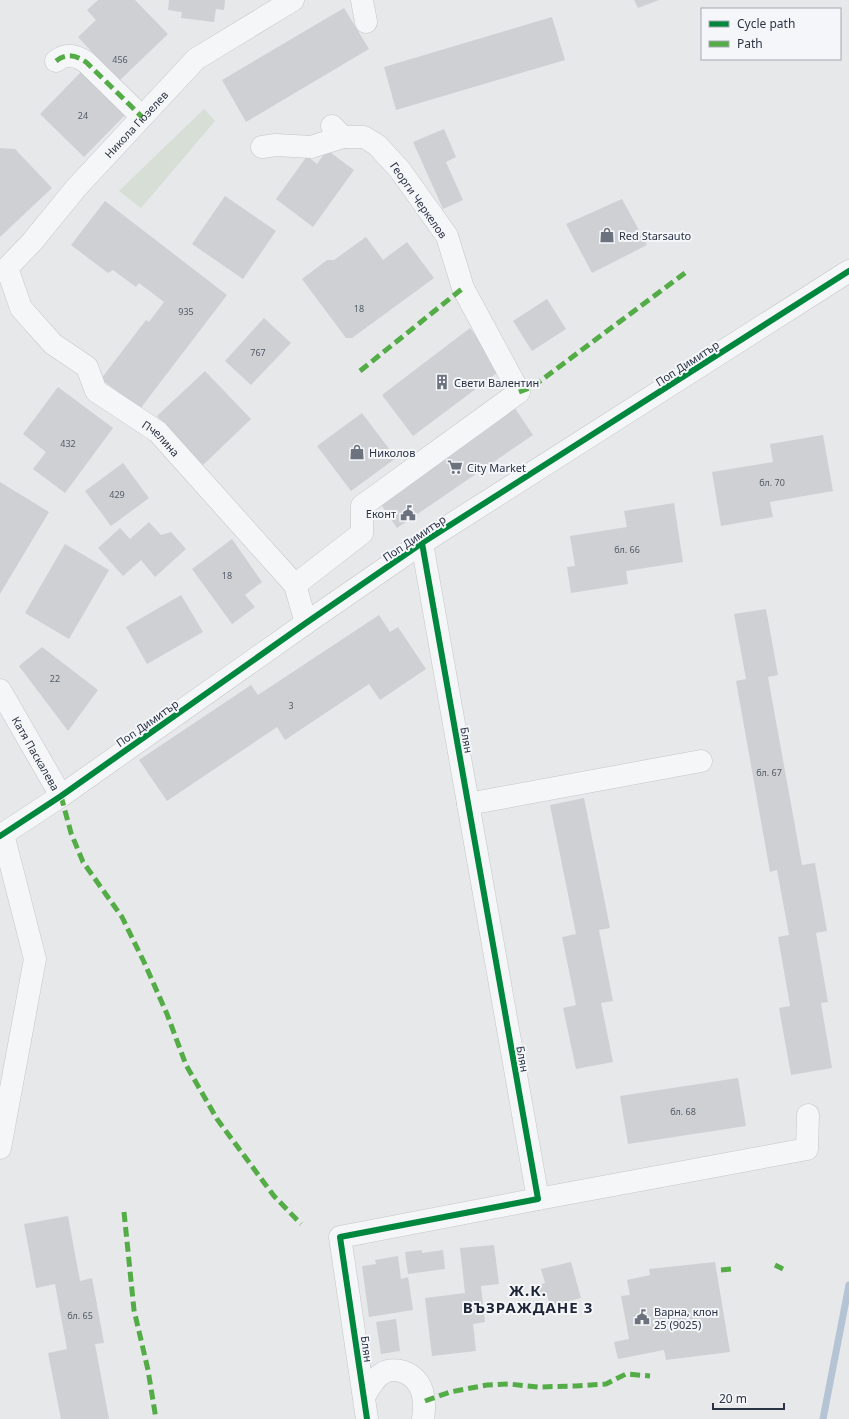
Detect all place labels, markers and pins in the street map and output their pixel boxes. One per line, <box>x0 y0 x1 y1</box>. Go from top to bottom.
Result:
shop icon: Red Starsauto <box>598 226 616 244</box>
place label: Red Starsauto <box>619 228 692 243</box>
building icon: Свети Валентин <box>433 373 451 391</box>
place label: Свети Валентин <box>454 375 539 390</box>
shop icon: Николов <box>348 443 366 461</box>
place label: Николов <box>369 445 415 460</box>
supermarket icon: City Market <box>446 458 464 476</box>
place label: City Market <box>467 460 526 475</box>
public building icon: Еконт <box>399 504 417 522</box>
place label: Еконт <box>366 506 396 521</box>
place label: Варна, клон 25 (9025) <box>654 1304 718 1332</box>
public building icon: Варна, клон 25 (9025) <box>633 1308 651 1326</box>

